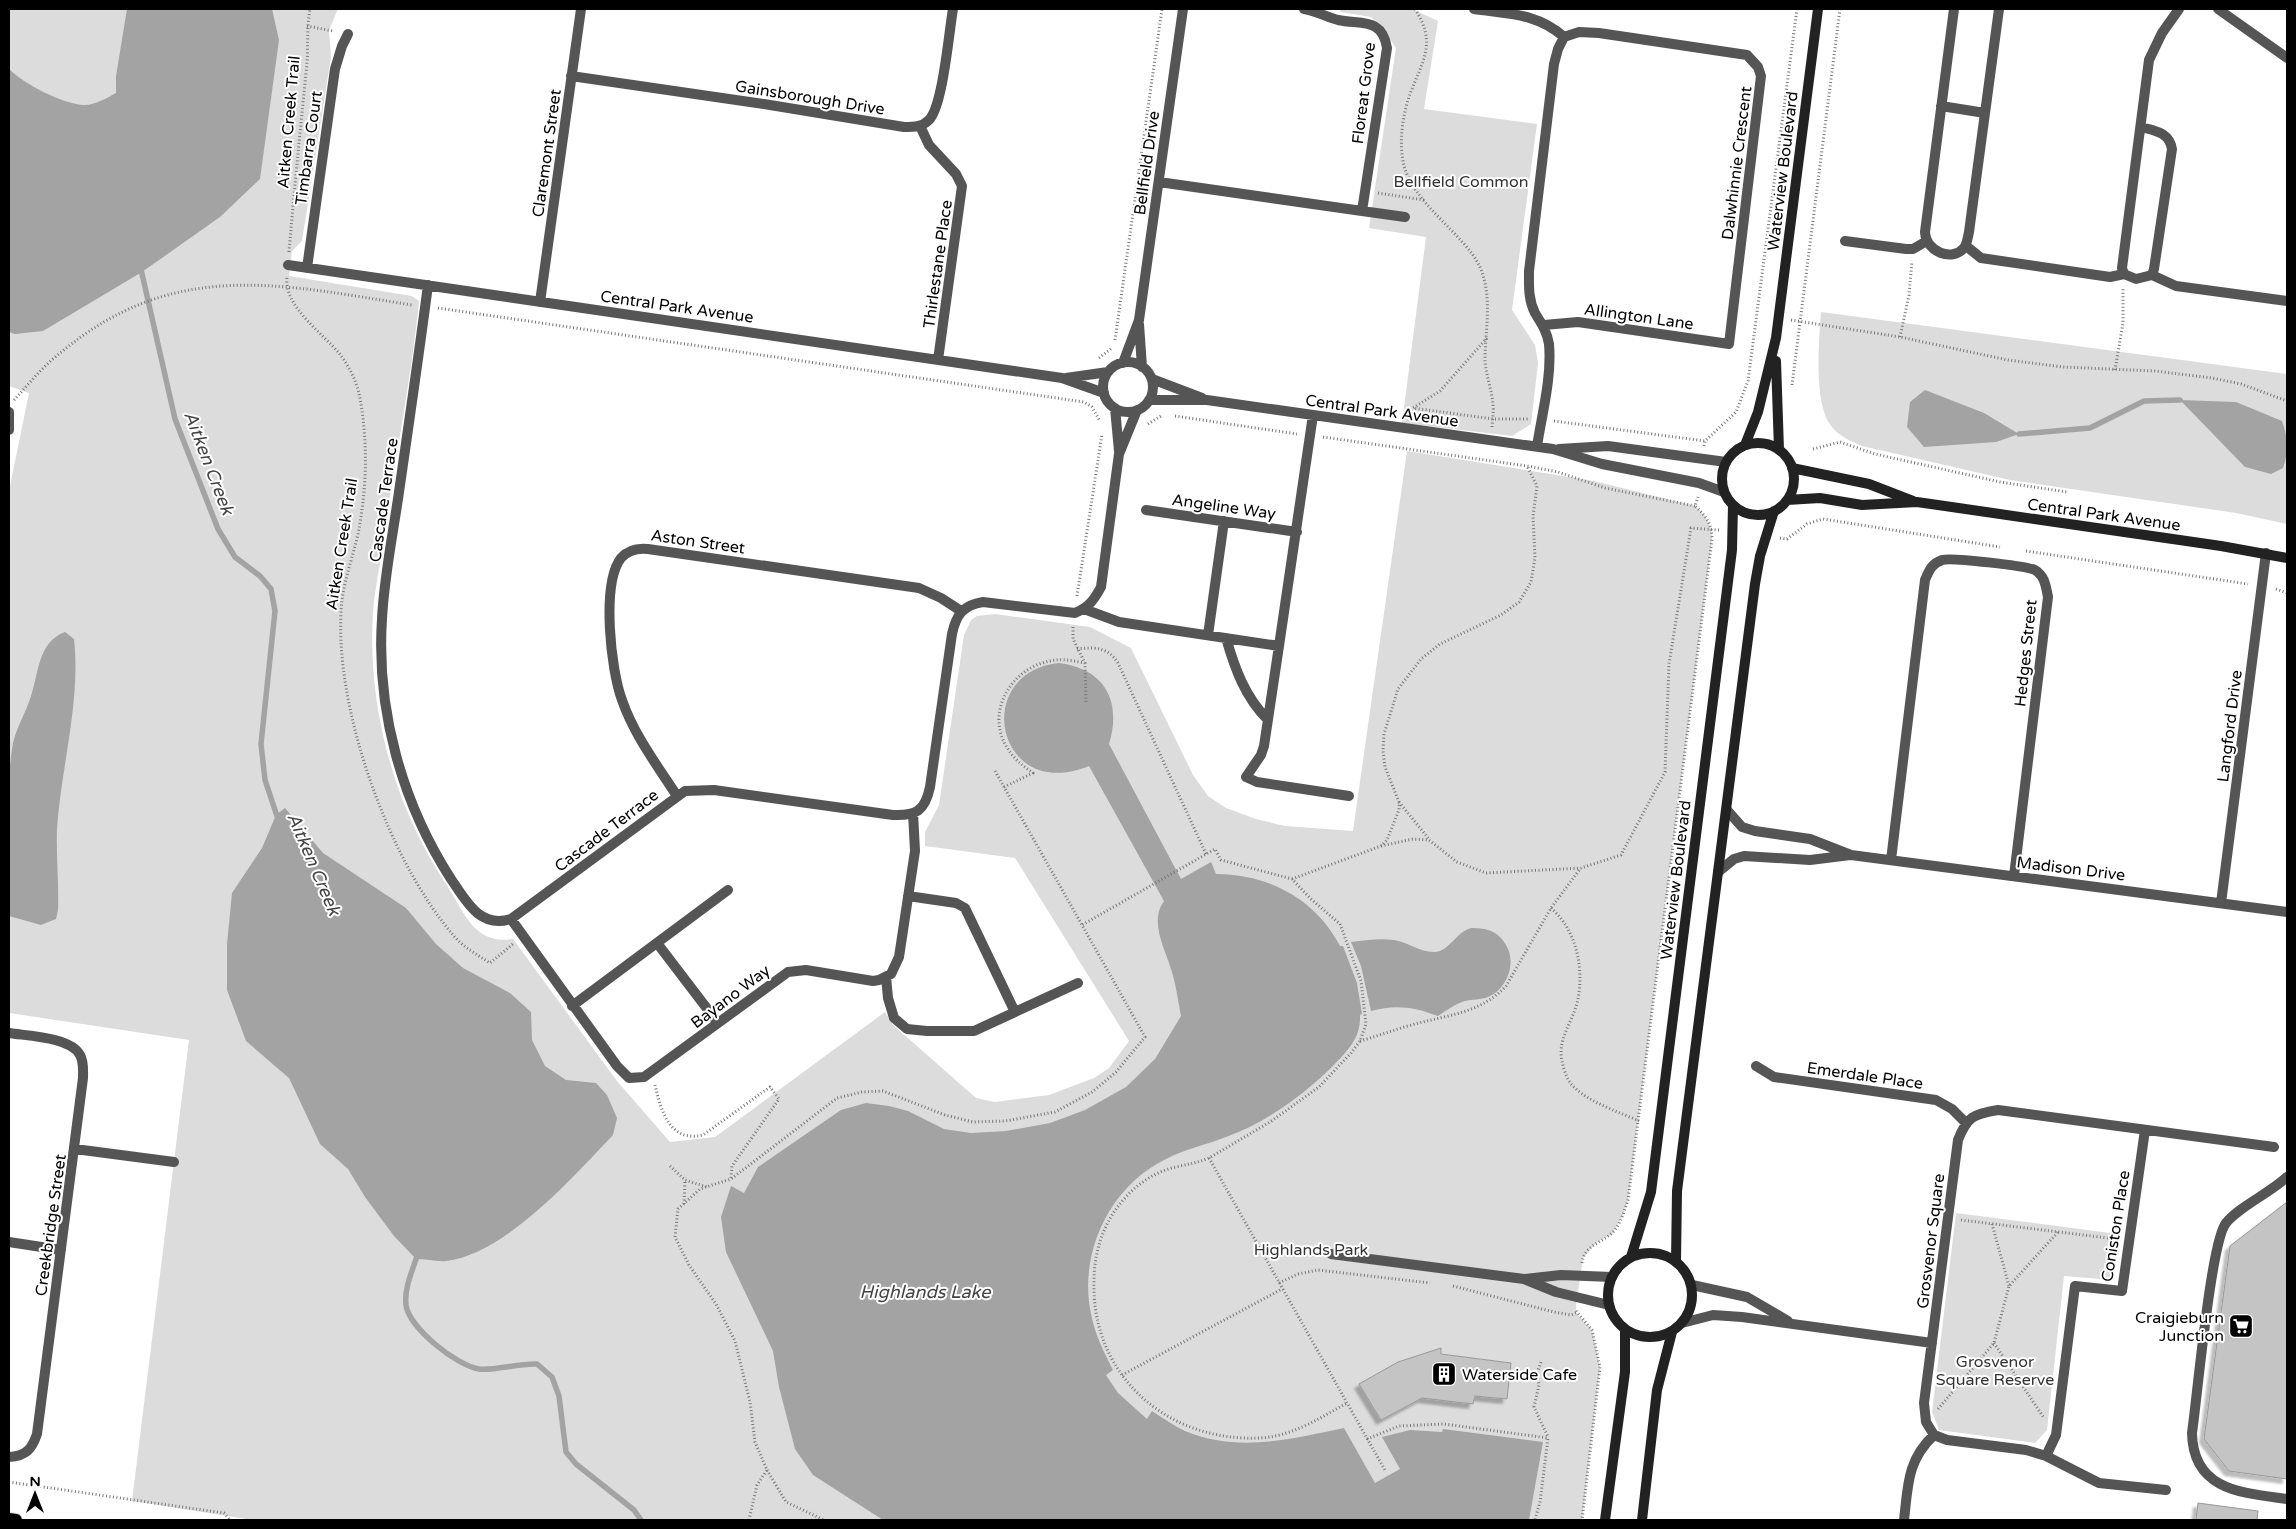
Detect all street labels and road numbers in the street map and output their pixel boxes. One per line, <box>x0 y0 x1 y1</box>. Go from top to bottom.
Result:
street label: Floreat Grove <box>1348 41 1380 145</box>
street label: Aitken Creek Trail <box>273 55 305 189</box>
street label: Gainsborough Drive <box>734 76 886 120</box>
street label: Dalwhinnie Crescent <box>1718 85 1756 241</box>
street label: Claremont Street <box>528 88 566 218</box>
street label: Timbarra Court <box>291 90 327 207</box>
street label: Waterview Boulevard <box>1763 90 1803 252</box>
street label: Bellfield Drive <box>1130 110 1164 216</box>
street label: Thirlestane Place <box>919 199 957 330</box>
street label: Central Park Avenue <box>599 286 755 328</box>
street label: Allington Lane <box>1583 299 1695 335</box>
street label: Central Park Avenue <box>1304 390 1460 432</box>
street label: Cascade Terrace <box>365 437 403 564</box>
street label: Aitken Creek Trail <box>322 477 362 612</box>
street label: Angeline Way <box>1171 490 1277 524</box>
street label: Central Park Avenue <box>2026 494 2182 536</box>
street label: Aston Street <box>649 525 746 558</box>
street label: Hedges Street <box>2010 598 2042 708</box>
street label: Langford Drive <box>2213 669 2247 783</box>
street label: Cascade Terrace <box>551 785 663 876</box>
street label: Waterview Boulevard <box>1656 799 1696 961</box>
street label: Madison Drive <box>2015 852 2126 886</box>
street label: Bayano Way <box>687 960 774 1033</box>
street label: Emerdale Place <box>1805 1058 1924 1094</box>
street label: Creekbridge Street <box>31 1153 71 1297</box>
street label: Coniston Place <box>2097 1169 2135 1283</box>
street label: Grosvenor Square <box>1913 1172 1949 1310</box>

